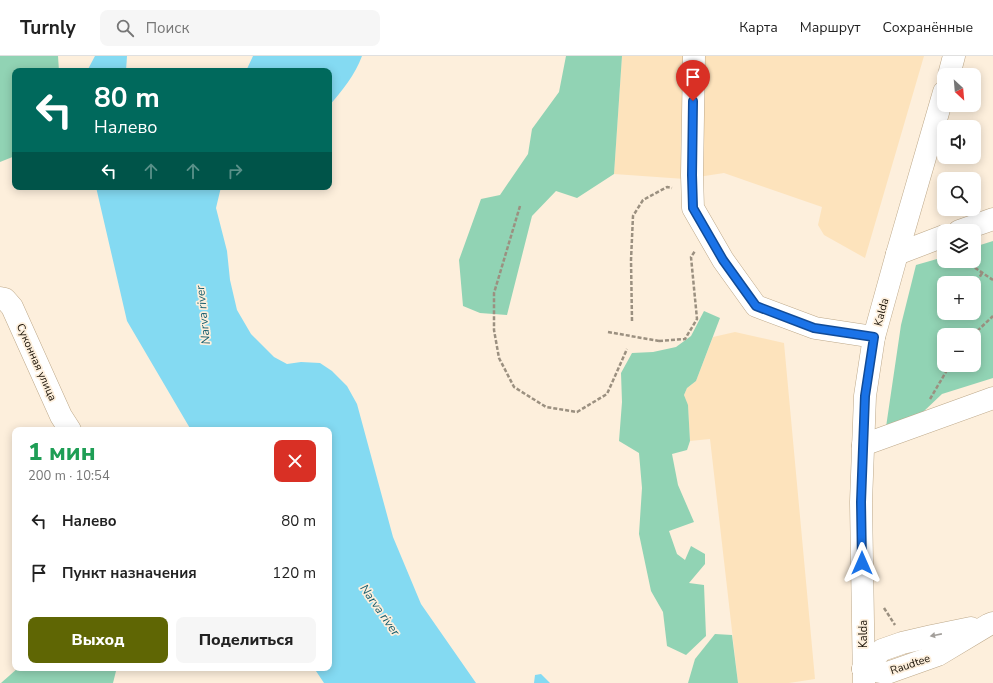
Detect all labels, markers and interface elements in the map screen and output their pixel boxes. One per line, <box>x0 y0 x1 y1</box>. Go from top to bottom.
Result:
search box <box>100 10 380 46</box>
text: Turnly <box>20 15 76 41</box>
icon: search <box>114 17 136 39</box>
text: Поиск <box>146 18 189 38</box>
text: Карта <box>739 18 778 37</box>
text: Маршрут <box>800 18 861 37</box>
text: Сохранённые <box>883 18 973 37</box>
pin <box>676 60 710 101</box>
icon: arrive <box>682 66 704 88</box>
north arrow <box>937 68 981 112</box>
map controls <box>937 68 981 372</box>
text: 80 m <box>94 79 160 117</box>
icon: left <box>28 84 80 136</box>
text: Налево <box>94 115 158 139</box>
button: sound <box>937 120 981 164</box>
icon: left <box>98 160 120 182</box>
icon: ahead <box>140 160 162 182</box>
icon: ahead <box>182 160 204 182</box>
icon: right <box>224 160 246 182</box>
button: search <box>937 172 981 216</box>
button: layers <box>937 224 981 268</box>
button: + <box>937 276 981 320</box>
water label: Narva river <box>192 284 214 345</box>
street label: Kalda <box>871 296 892 328</box>
street label: Суконная улица <box>13 321 60 403</box>
button: − <box>937 328 981 372</box>
text: 1 мин <box>28 436 96 468</box>
button: close <box>274 440 316 482</box>
text: 200 m · 10:54 <box>28 467 110 485</box>
icon: left <box>28 510 50 532</box>
text: Налево <box>62 511 117 531</box>
text: 80 m <box>281 511 316 531</box>
position arrow <box>841 542 883 584</box>
icon: arrive <box>28 562 50 584</box>
text: Пункт назначения <box>62 563 197 583</box>
text: 120 m <box>272 563 316 583</box>
water label: Narva river <box>356 581 404 639</box>
button: Выход <box>28 617 168 663</box>
button: Поделиться <box>176 617 316 663</box>
street label: Kalda <box>856 620 871 648</box>
one-way arrow <box>930 633 943 639</box>
street label: Raudtee <box>888 651 932 678</box>

